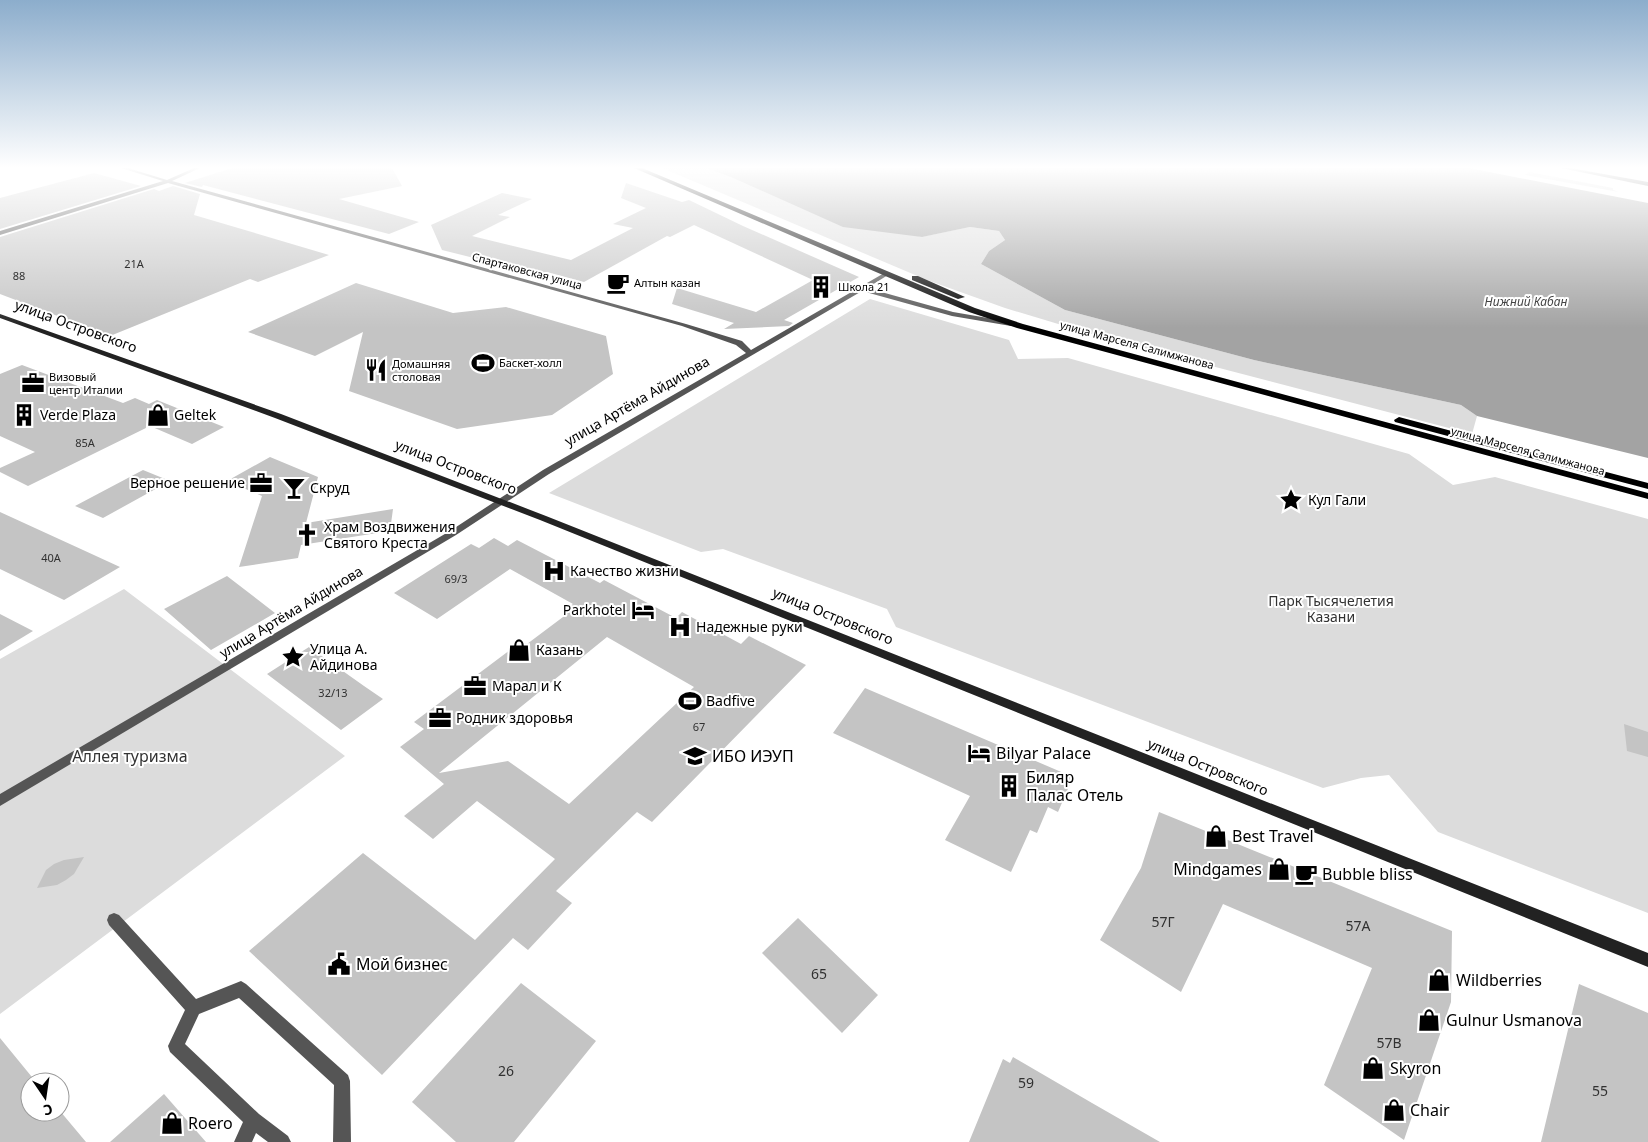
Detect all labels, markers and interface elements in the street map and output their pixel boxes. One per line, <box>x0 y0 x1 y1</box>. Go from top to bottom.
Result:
street label: Спартаковская улица <box>470 249 584 292</box>
house number: 21А <box>124 256 145 271</box>
house number: 88 <box>13 268 25 283</box>
cafe icon: Алтын казан <box>605 270 631 296</box>
building icon: Школа 21 <box>808 274 834 300</box>
place label: Алтын казан <box>634 275 701 290</box>
place label: Школа 21 <box>838 279 890 294</box>
water label: Нижний Кабан <box>1485 293 1568 310</box>
street label: улица Островского <box>12 295 140 356</box>
street label: улица Марселя Салимжанова <box>1059 317 1216 372</box>
sports icon: Баскет-холл <box>470 350 496 376</box>
street label: улица Артёма Айдинова <box>561 351 713 450</box>
place label: Баскет-холл <box>499 355 562 370</box>
place label: Домашняя столовая <box>392 356 450 384</box>
restaurant icon: Домашняя столовая <box>363 357 389 383</box>
place label: Визовый центр Италии <box>49 369 123 397</box>
office icon: Визовый центр Италии <box>20 370 46 396</box>
building icon: Verde Plaza <box>11 402 37 428</box>
shop icon: Geltek <box>145 402 171 428</box>
place label: Verde Plaza <box>40 405 116 424</box>
place label: Geltek <box>174 405 217 424</box>
street label: улица Марселя Салимжанова <box>1450 423 1607 478</box>
house number: 85А <box>75 435 96 450</box>
street label: улица Островского <box>393 435 520 498</box>
office icon: Верное решение <box>248 470 274 496</box>
place label: Верное решение <box>130 473 245 492</box>
bar icon: Скруд <box>281 475 307 501</box>
place label: Скруд <box>310 478 350 497</box>
place icon: Кул Гали <box>1278 487 1304 513</box>
place label: Кул Гали <box>1308 490 1366 509</box>
place label: Храм Воздвижения Святого Креста <box>324 517 456 552</box>
church icon: Храм Воздвижения Святого Креста <box>294 522 320 548</box>
house number: 40А <box>41 550 62 565</box>
hospital icon: Качество жизни <box>541 558 567 584</box>
street label: улица Артёма Айдинова <box>215 561 366 662</box>
place label: Качество жизни <box>570 561 679 580</box>
house number: 69/3 <box>445 571 467 586</box>
street label: улица Островского <box>770 583 896 648</box>
park label: Парк Тысячелетия Казани <box>1268 591 1394 626</box>
hotel icon: Parkhotel <box>630 597 656 623</box>
place label: Parkhotel <box>563 600 626 619</box>
hospital icon: Надежные руки <box>667 614 693 640</box>
place label: Надежные руки <box>696 617 803 636</box>
shop icon: Казань <box>506 637 532 663</box>
place label: Улица А. Айдинова <box>310 639 377 674</box>
place label: Казань <box>536 640 583 659</box>
place icon: Улица А. Айдинова <box>280 644 306 670</box>
office icon: Марал и К <box>462 673 488 699</box>
place label: Марал и К <box>492 676 562 695</box>
house number: 32/13 <box>318 685 348 700</box>
sports icon: Badfive <box>677 688 703 714</box>
place label: Badfive <box>706 691 755 710</box>
office icon: Родник здоровья <box>427 705 453 731</box>
place label: Родник здоровья <box>456 708 573 727</box>
house number: 67 <box>693 719 705 734</box>
street label: улица Островского <box>1145 734 1271 799</box>
hotel icon: Bilyar Palace <box>966 740 992 766</box>
place label: Bilyar Palace <box>996 742 1091 764</box>
school or university icon: ИБО ИЭУП <box>682 743 708 769</box>
park label: Аллея туризма <box>72 745 188 767</box>
place label: ИБО ИЭУП <box>712 745 794 767</box>
place label: Биляр Палас Отель <box>1026 766 1123 806</box>
building icon: Биляр Палас Отель <box>996 773 1022 799</box>
shop icon: Best Travel <box>1203 823 1229 849</box>
place label: Best Travel <box>1232 825 1314 847</box>
shop icon: Mindgames <box>1266 856 1292 882</box>
place label: Mindgames <box>1173 858 1262 880</box>
cafe icon: Bubble bliss <box>1293 861 1319 887</box>
place label: Bubble bliss <box>1322 863 1413 885</box>
house number: 57Г <box>1151 912 1175 931</box>
house number: 57А <box>1346 916 1371 935</box>
public building icon: Мой бизнес <box>326 951 352 977</box>
place label: Мой бизнес <box>356 953 448 975</box>
house number: 65 <box>811 964 827 983</box>
shop icon: Wildberries <box>1426 967 1452 993</box>
place label: Wildberries <box>1456 969 1542 991</box>
shop icon: Gulnur Usmanova <box>1416 1007 1442 1033</box>
place label: Gulnur Usmanova <box>1446 1009 1582 1031</box>
house number: 57В <box>1376 1033 1402 1052</box>
shop icon: Skyron <box>1360 1055 1386 1081</box>
place label: Skyron <box>1390 1057 1441 1079</box>
house number: 26 <box>498 1061 514 1080</box>
north arrow <box>20 1072 70 1122</box>
house number: 59 <box>1018 1073 1034 1092</box>
house number: 55 <box>1592 1081 1608 1100</box>
shop icon: Chair <box>1381 1097 1407 1123</box>
place label: Chair <box>1410 1099 1450 1121</box>
text: С <box>41 1100 55 1120</box>
shop icon: Roero <box>159 1110 185 1136</box>
place label: Roero <box>188 1112 233 1134</box>

